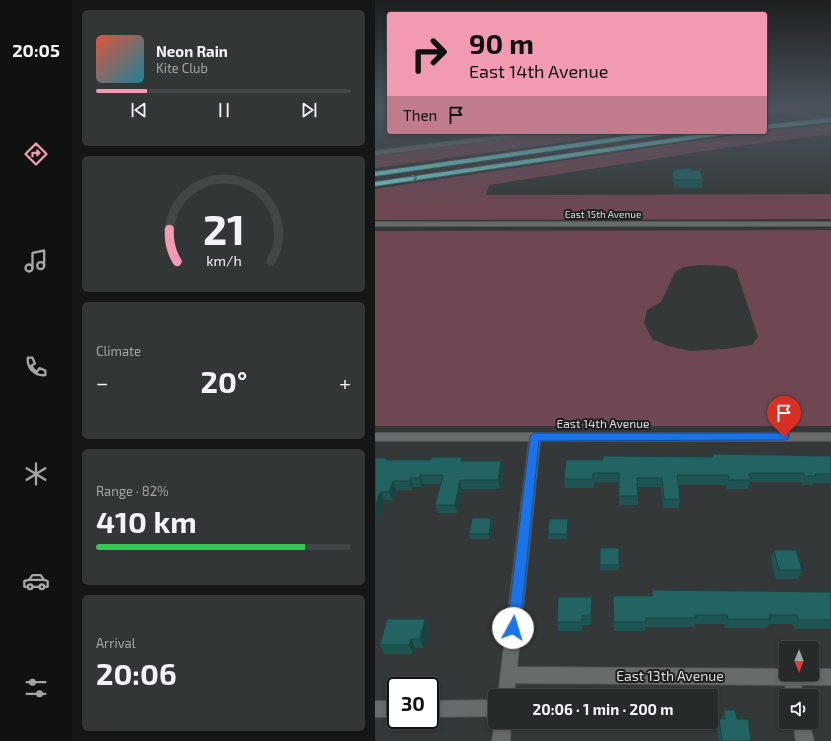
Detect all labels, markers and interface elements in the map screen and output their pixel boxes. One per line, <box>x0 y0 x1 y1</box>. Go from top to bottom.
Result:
text: 90 m <box>469 26 534 60</box>
icon: right <box>403 28 455 80</box>
text: 20:05 <box>12 39 60 61</box>
text: Neon Rain <box>156 42 228 60</box>
text: Kite Club <box>156 60 208 76</box>
text: East 14th Avenue <box>469 60 608 82</box>
icon: previous <box>128 99 150 121</box>
icon: pause <box>213 99 235 121</box>
icon: next <box>298 99 320 121</box>
icon: arrive <box>445 104 467 126</box>
text: Then <box>403 106 437 124</box>
icon: directions <box>22 140 50 168</box>
one-way arrow <box>411 175 417 183</box>
text: 21 <box>202 203 245 253</box>
street label: East 15th Avenue <box>565 208 641 220</box>
icon: music <box>22 247 50 275</box>
text: km/h <box>206 252 241 269</box>
text: Climate <box>96 343 141 359</box>
icon: phone <box>22 353 50 381</box>
text: 20° <box>201 363 247 399</box>
text: − <box>96 369 109 395</box>
text: + <box>339 369 351 395</box>
pin <box>767 396 801 437</box>
icon: arrive <box>773 402 795 424</box>
street label: East 14th Avenue <box>557 416 649 430</box>
icon: climate <box>22 460 50 488</box>
text: Range · 82% <box>96 483 169 499</box>
text: 410 km <box>96 503 197 539</box>
icon: car <box>22 567 50 595</box>
position arrow <box>492 607 534 649</box>
text: Arrival <box>96 635 136 651</box>
north arrow <box>779 641 819 681</box>
map controls <box>779 641 819 729</box>
text: 20:06 <box>96 655 177 691</box>
street label: East 13th Avenue <box>616 667 724 684</box>
icon: filters <box>22 674 50 702</box>
speed limit sign: 30 <box>387 677 439 729</box>
button: sound <box>779 689 819 729</box>
text: 20:06 · 1 min · 200 m <box>532 700 674 718</box>

